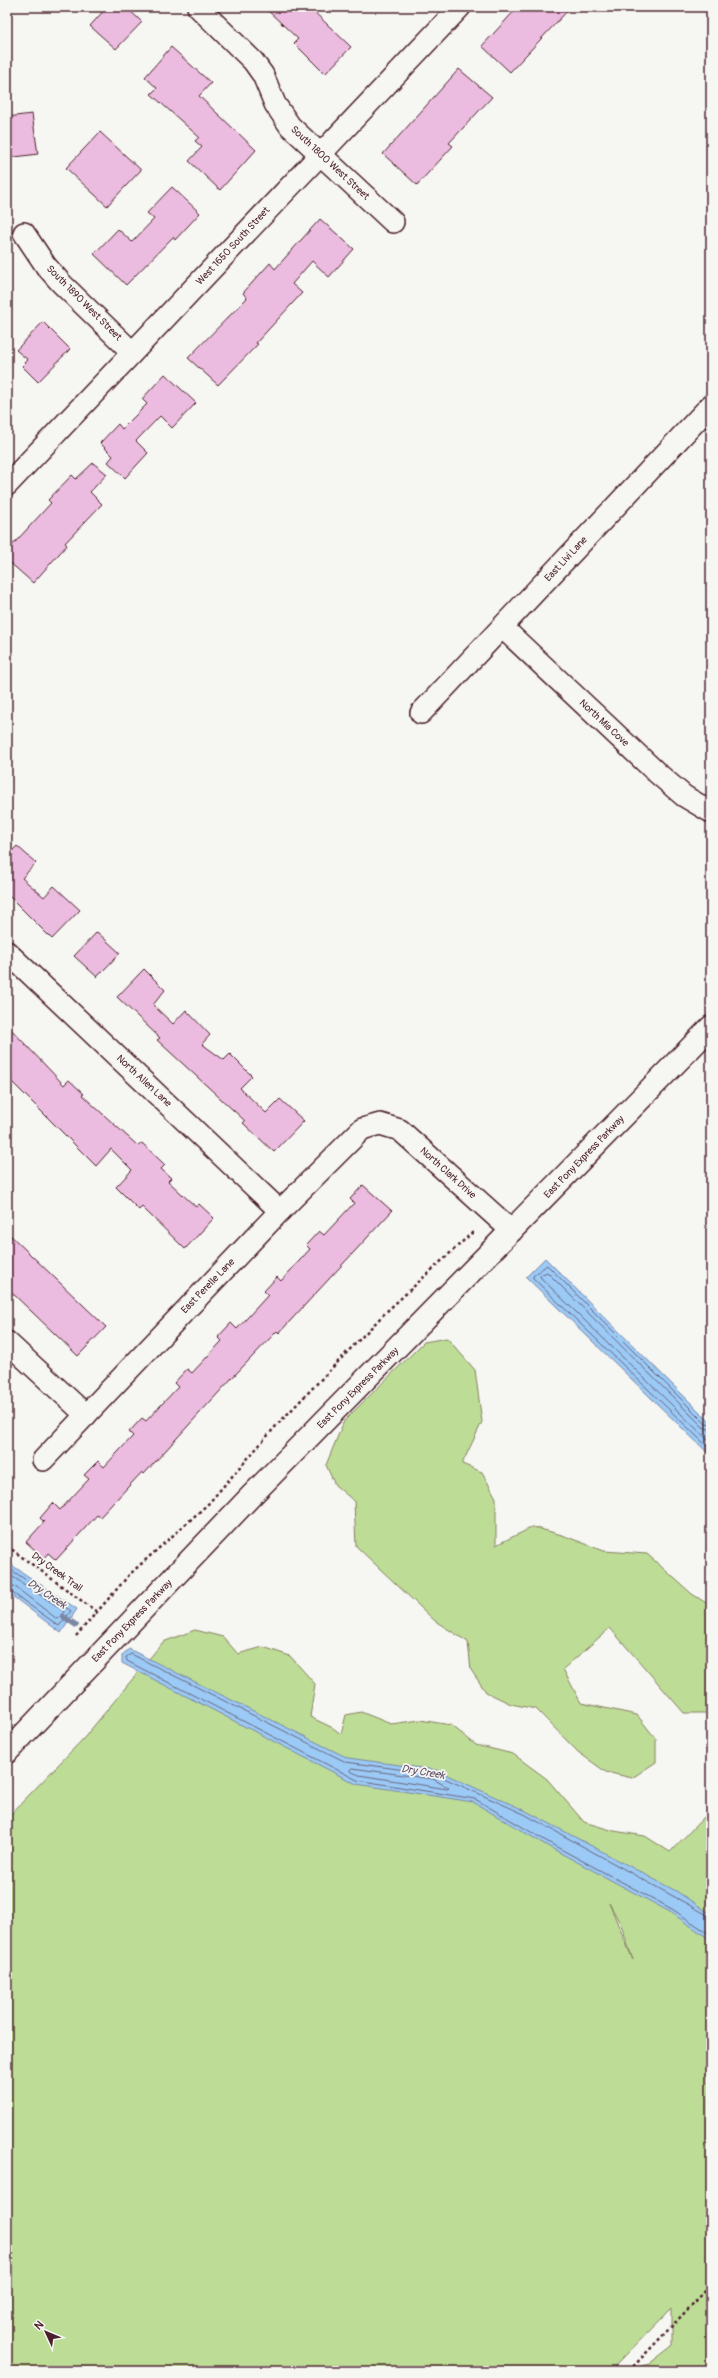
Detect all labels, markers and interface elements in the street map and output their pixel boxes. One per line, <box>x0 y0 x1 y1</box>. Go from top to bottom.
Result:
street label: South 1800 West Street <box>288 123 373 203</box>
street label: West 1650 South Street <box>194 204 273 288</box>
street label: South 1890 West Street <box>44 263 125 344</box>
street label: East Livi Lane <box>542 534 590 584</box>
street label: North Mia Cove <box>577 697 631 749</box>
street label: North Allen Lane <box>114 1052 174 1110</box>
street label: East Pony Express Parkway <box>541 1113 627 1201</box>
street label: North Clark Drive <box>418 1145 478 1201</box>
street label: East Perelle Lane <box>179 1256 237 1316</box>
street label: East Pony Express Parkway <box>315 1344 402 1431</box>
street label: Dry Creek Trail <box>29 1550 85 1594</box>
water label: Dry Creek <box>25 1576 69 1612</box>
street label: East Pony Express Parkway <box>89 1577 175 1665</box>
water label: Dry Creek <box>400 1762 447 1782</box>
north arrow <box>26 2312 66 2352</box>
text: N <box>32 2318 47 2333</box>

